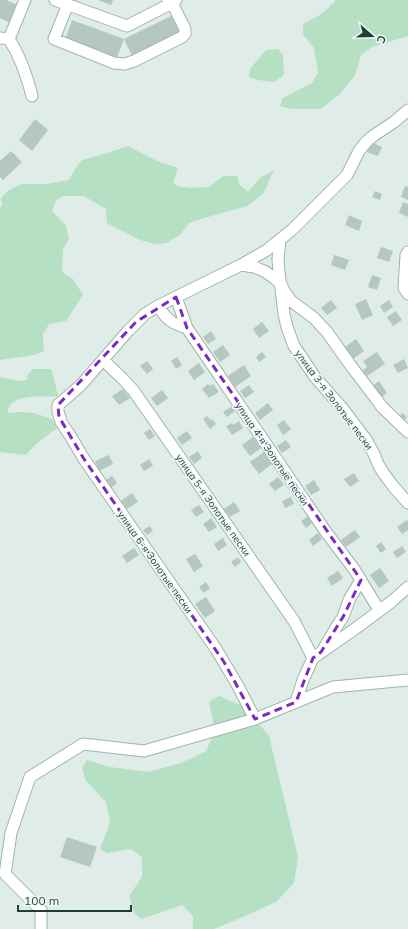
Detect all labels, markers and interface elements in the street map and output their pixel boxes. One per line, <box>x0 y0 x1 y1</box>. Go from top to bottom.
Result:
north arrow <box>352 16 392 56</box>
text: С <box>373 33 389 46</box>
street label: улица 3-я Золотые пески <box>292 347 376 453</box>
street label: улица 4-я Золотые пески <box>232 400 312 508</box>
street label: улица 5-я Золотые пески <box>173 451 253 559</box>
street label: улица 6-я Золотые пески <box>115 508 195 616</box>
scale bar <box>18 887 131 913</box>
text: 100 m <box>24 893 59 908</box>

